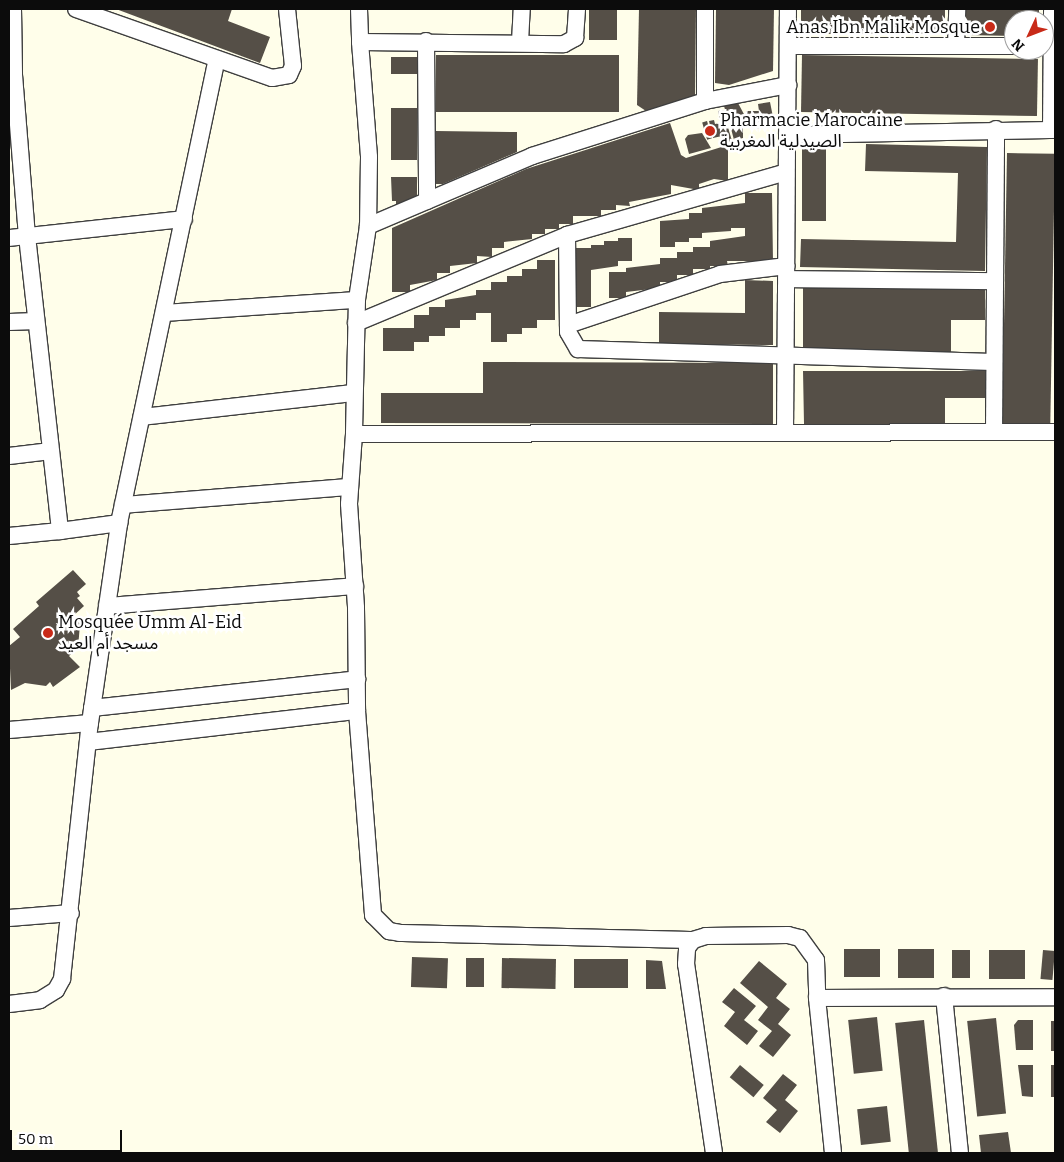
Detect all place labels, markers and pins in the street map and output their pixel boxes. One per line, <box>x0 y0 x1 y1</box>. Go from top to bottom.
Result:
place label: Anas Ibn Malik Mosque <box>786 16 980 38</box>
marker: Anas Ibn Malik Mosque <box>984 21 996 33</box>
place label: Pharmacie Marocaine الصيدلية المغربية <box>720 110 903 152</box>
marker: Pharmacie Marocaine الصيدلية المغربية <box>704 125 716 137</box>
place label: Mosquée Umm Al-Eid مسجد أم العيد <box>58 612 242 654</box>
marker: Mosquée Umm Al-Eid مسجد أم العيد <box>42 627 54 639</box>

